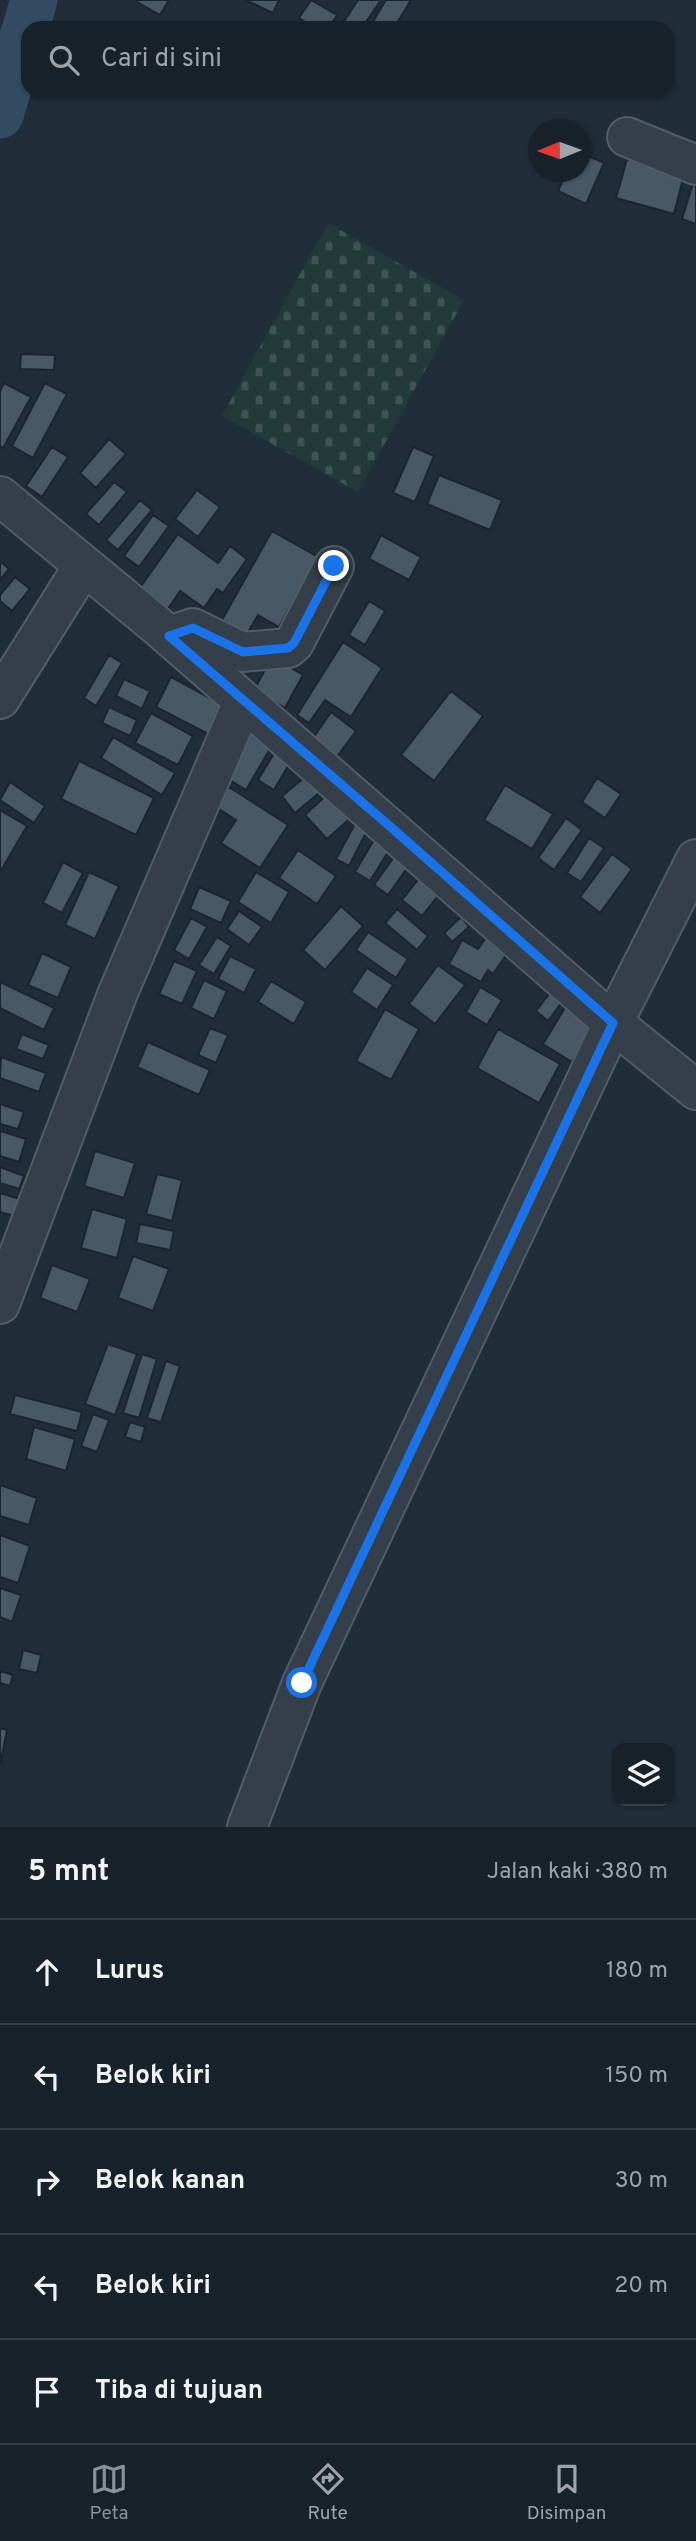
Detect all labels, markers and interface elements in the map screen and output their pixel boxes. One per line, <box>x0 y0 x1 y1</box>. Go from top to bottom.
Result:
search box <box>21 21 675 98</box>
icon: search <box>45 41 83 79</box>
text: Cari di sini <box>101 43 222 76</box>
north arrow <box>528 119 591 182</box>
route end <box>318 550 349 581</box>
route start <box>286 1667 317 1698</box>
map controls <box>612 1743 675 1806</box>
button: layers <box>612 1743 675 1806</box>
text: 5 mnt <box>28 1854 109 1891</box>
text: Jalan kaki · 380 m <box>487 1858 668 1887</box>
icon: ahead <box>28 1953 66 1991</box>
text: Lurus <box>95 1955 164 1988</box>
text: 180 m <box>606 1957 668 1986</box>
icon: left <box>28 2058 66 2096</box>
text: Belok kiri <box>95 2060 211 2093</box>
text: 150 m <box>606 2062 668 2091</box>
icon: right <box>28 2163 66 2201</box>
text: Belok kanan <box>95 2165 245 2198</box>
text: 30 m <box>615 2167 668 2196</box>
icon: left <box>28 2268 66 2306</box>
text: Belok kiri <box>95 2270 211 2303</box>
text: 20 m <box>614 2272 668 2301</box>
icon: arrive <box>28 2373 66 2411</box>
text: Tiba di tujuan <box>95 2375 263 2408</box>
tab: Peta <box>89 2460 129 2526</box>
tab: Rute <box>307 2460 348 2526</box>
tab: Disimpan <box>527 2460 607 2526</box>

